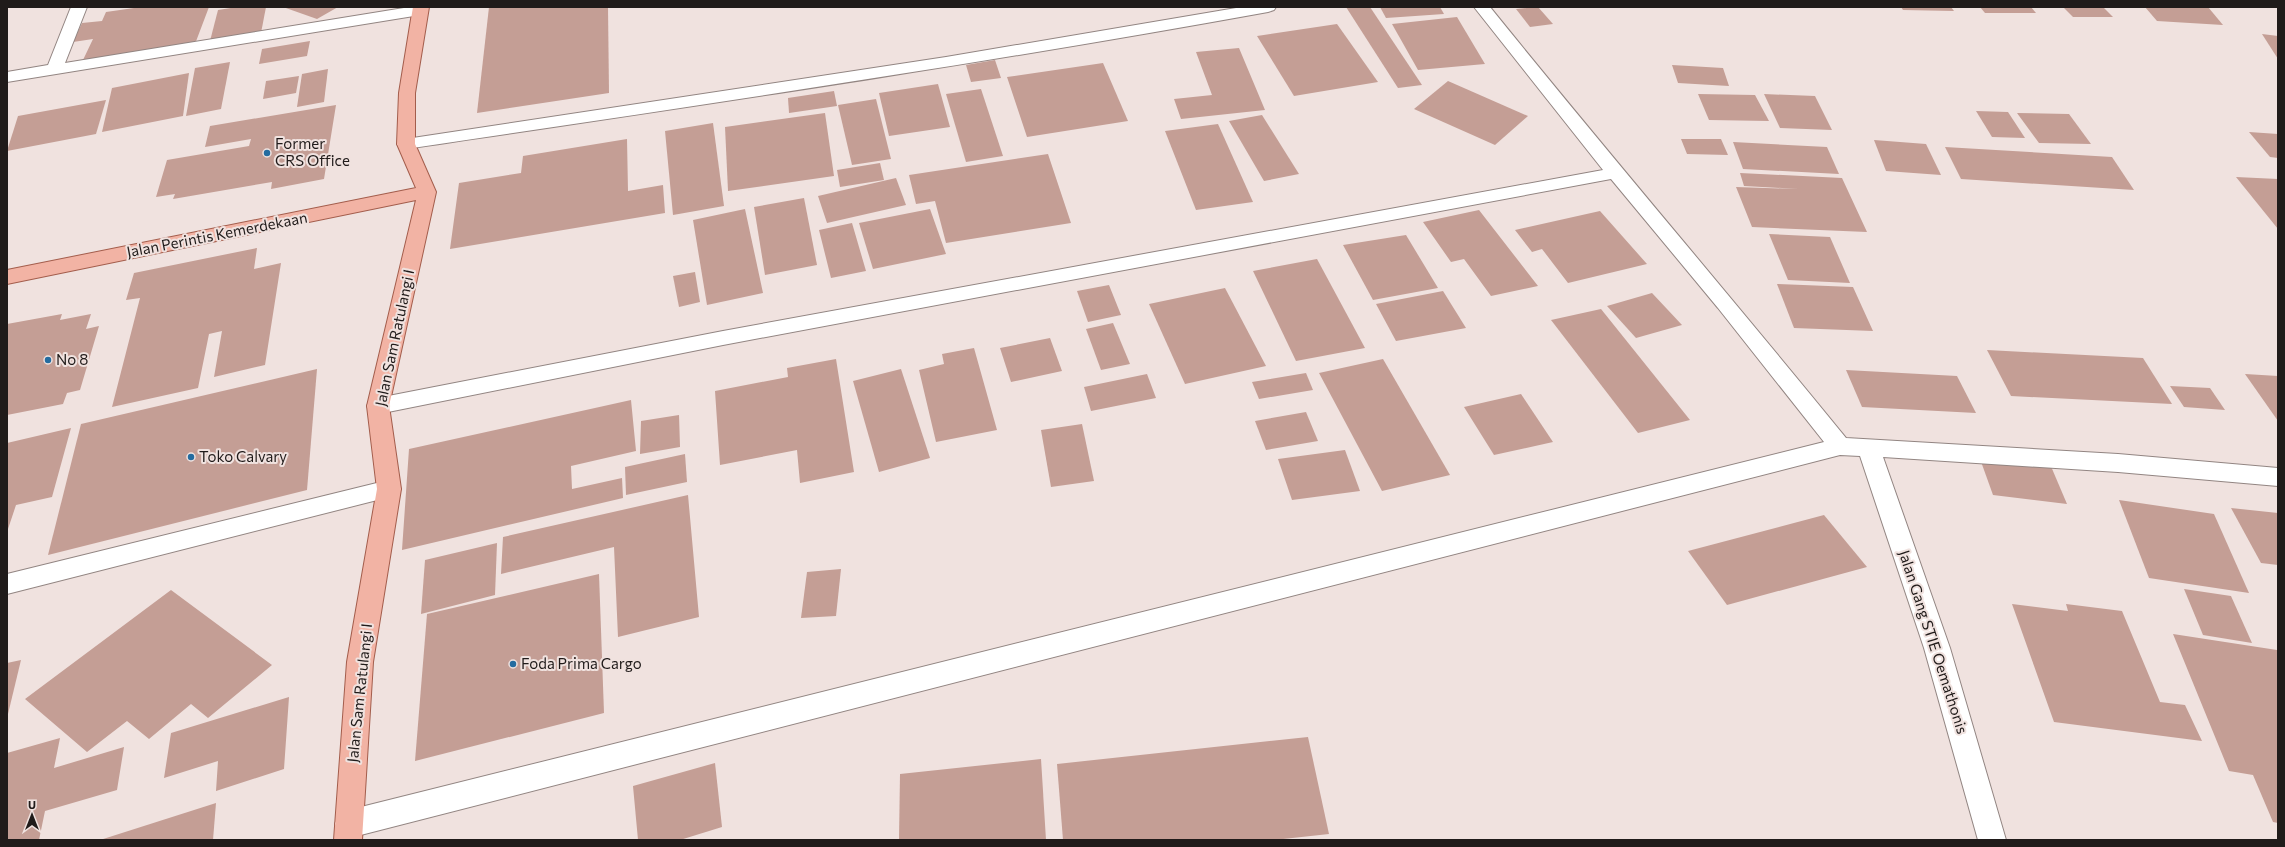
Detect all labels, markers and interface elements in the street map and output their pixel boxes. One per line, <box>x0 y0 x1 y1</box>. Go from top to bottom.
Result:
place label: Former CRS Office <box>275 134 350 169</box>
marker: Former CRS Office <box>262 148 272 158</box>
street label: Jalan Perintis Kemerdekaan <box>125 208 309 260</box>
street label: Jalan Sam Ratulangi I <box>371 268 417 408</box>
place label: No 8 <box>56 350 88 368</box>
marker: No 8 <box>43 355 53 365</box>
place label: Toko Calvary <box>199 447 287 465</box>
marker: Toko Calvary <box>186 452 196 462</box>
street label: Jalan Gang STIE Oemathonis <box>1896 548 1972 736</box>
street label: Jalan Sam Ratulangi I <box>343 623 375 763</box>
place label: Foda Prima Cargo <box>521 654 642 672</box>
marker: Foda Prima Cargo <box>508 659 518 669</box>
north arrow <box>12 795 52 835</box>
text: U <box>28 798 36 811</box>

